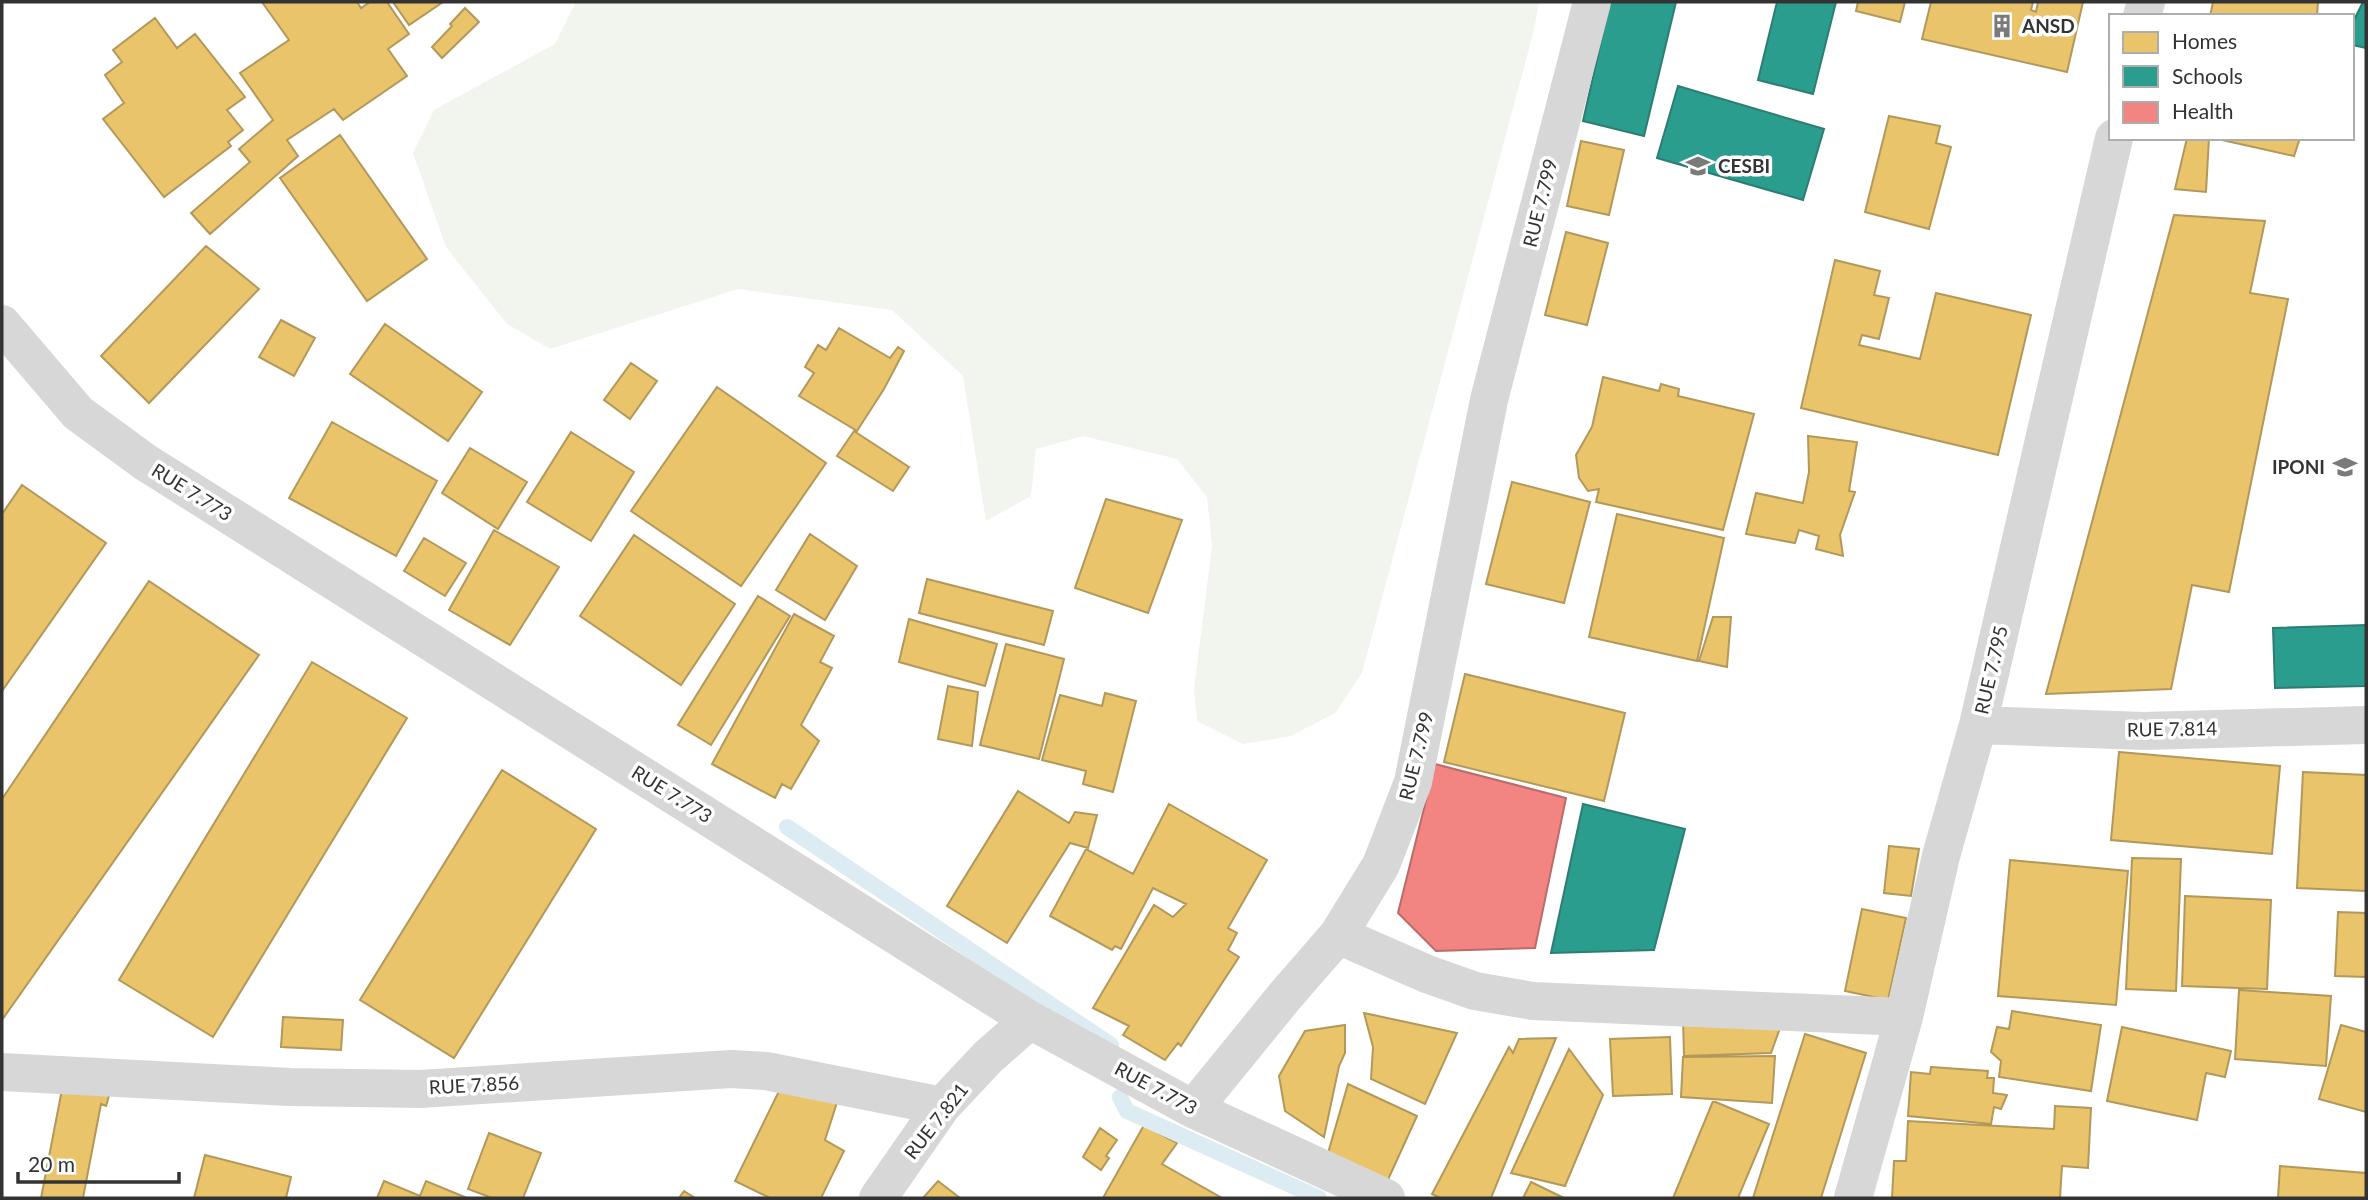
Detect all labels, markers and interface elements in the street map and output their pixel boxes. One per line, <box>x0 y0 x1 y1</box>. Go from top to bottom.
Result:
building icon: ANSD <box>1988 12 2016 40</box>
place label: ANSD <box>2021 14 2075 37</box>
legend <box>2109 14 2354 140</box>
text: Homes <box>2172 28 2237 53</box>
text: Schools <box>2172 63 2243 88</box>
text: Health <box>2172 98 2233 123</box>
school or university icon: CESBI <box>1684 152 1712 180</box>
place label: CESBI <box>1718 154 1770 177</box>
street label: RUE 7.799 <box>1517 156 1562 249</box>
school or university icon: IPONI <box>2331 453 2359 481</box>
place label: IPONI <box>2272 455 2325 478</box>
street label: RUE 7.773 <box>148 458 237 525</box>
street label: RUE 7.795 <box>1969 623 2012 716</box>
street label: RUE 7.799 <box>1393 709 1438 802</box>
street label: RUE 7.814 <box>2127 716 2217 741</box>
street label: RUE 7.773 <box>628 760 717 827</box>
street label: RUE 7.773 <box>1111 1056 1201 1119</box>
street label: RUE 7.856 <box>428 1071 520 1098</box>
street label: RUE 7.821 <box>899 1078 972 1163</box>
scale bar <box>18 1140 178 1184</box>
text: 20 m <box>28 1151 75 1176</box>

